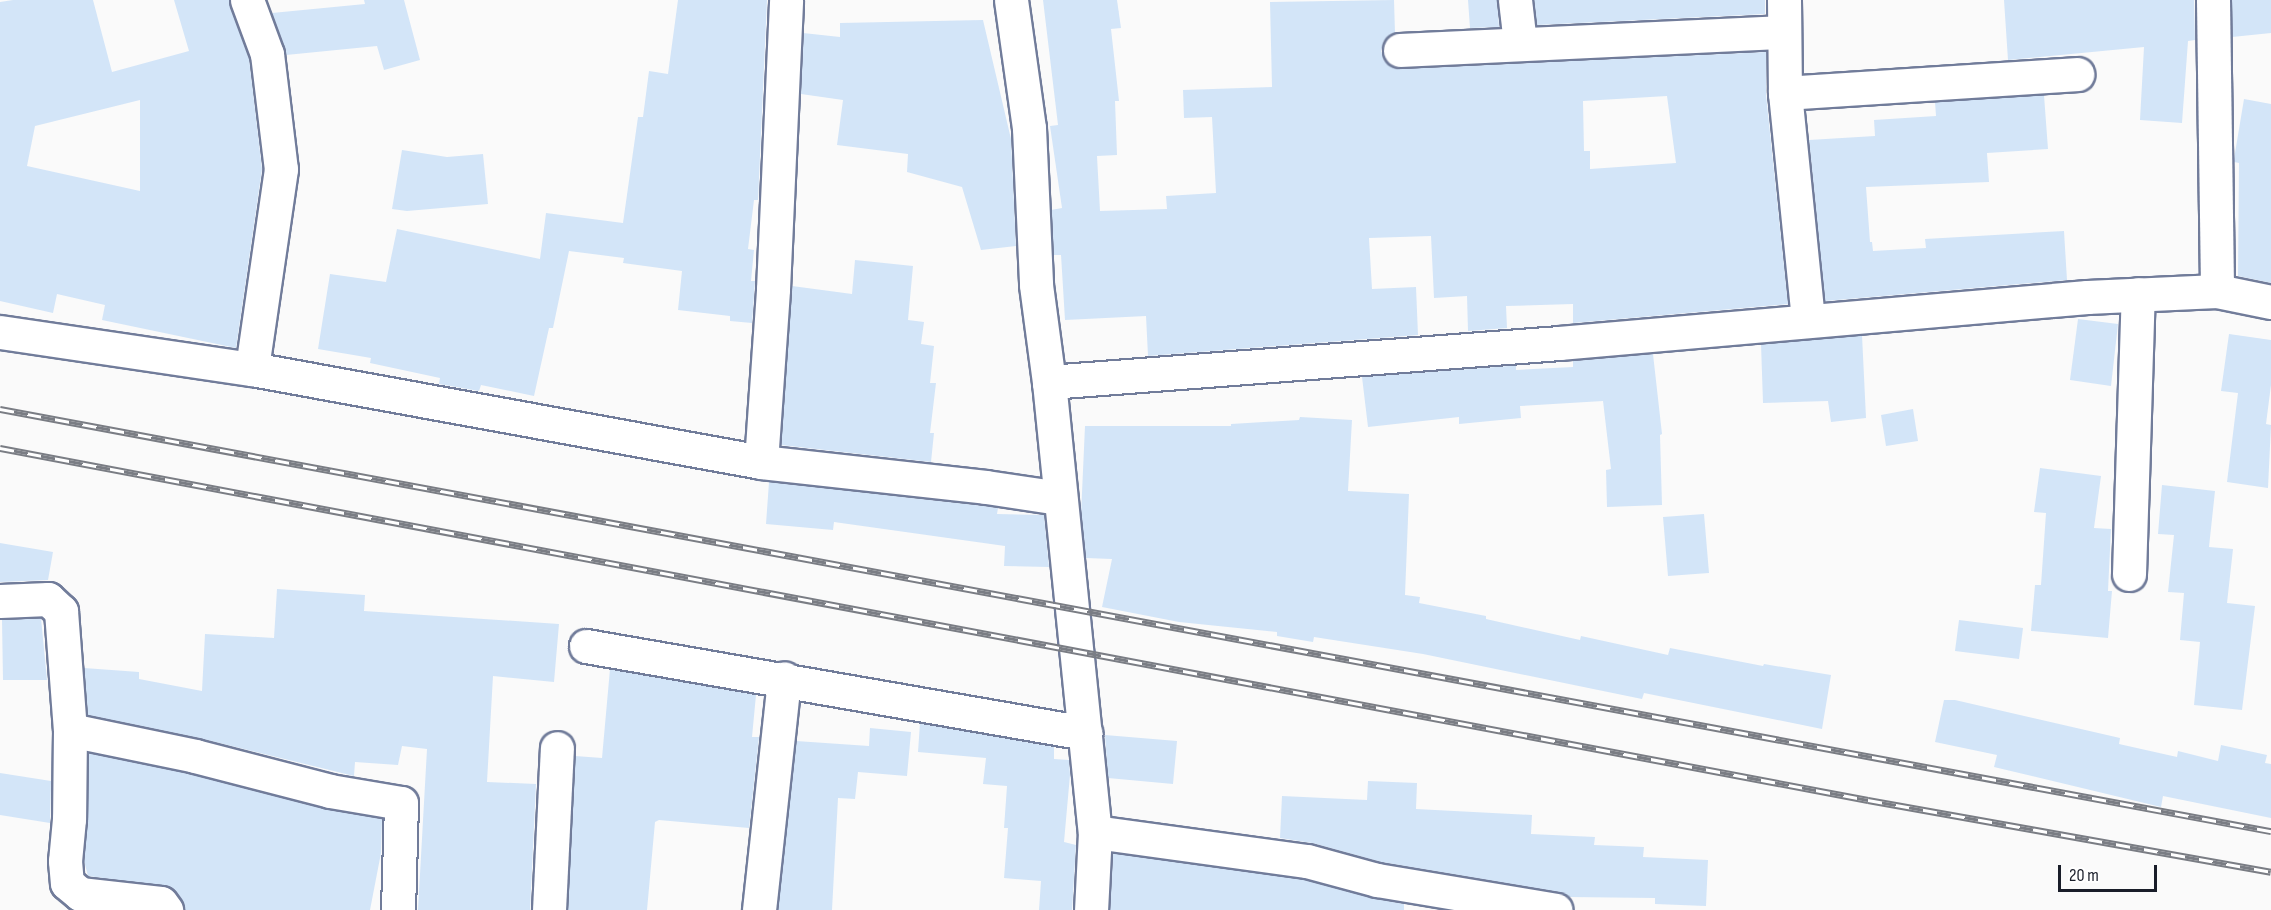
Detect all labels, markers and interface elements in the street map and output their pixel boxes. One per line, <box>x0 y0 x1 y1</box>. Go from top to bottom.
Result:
scale bar <box>2061 853 2160 891</box>
text: 20 m <box>2069 865 2099 886</box>

